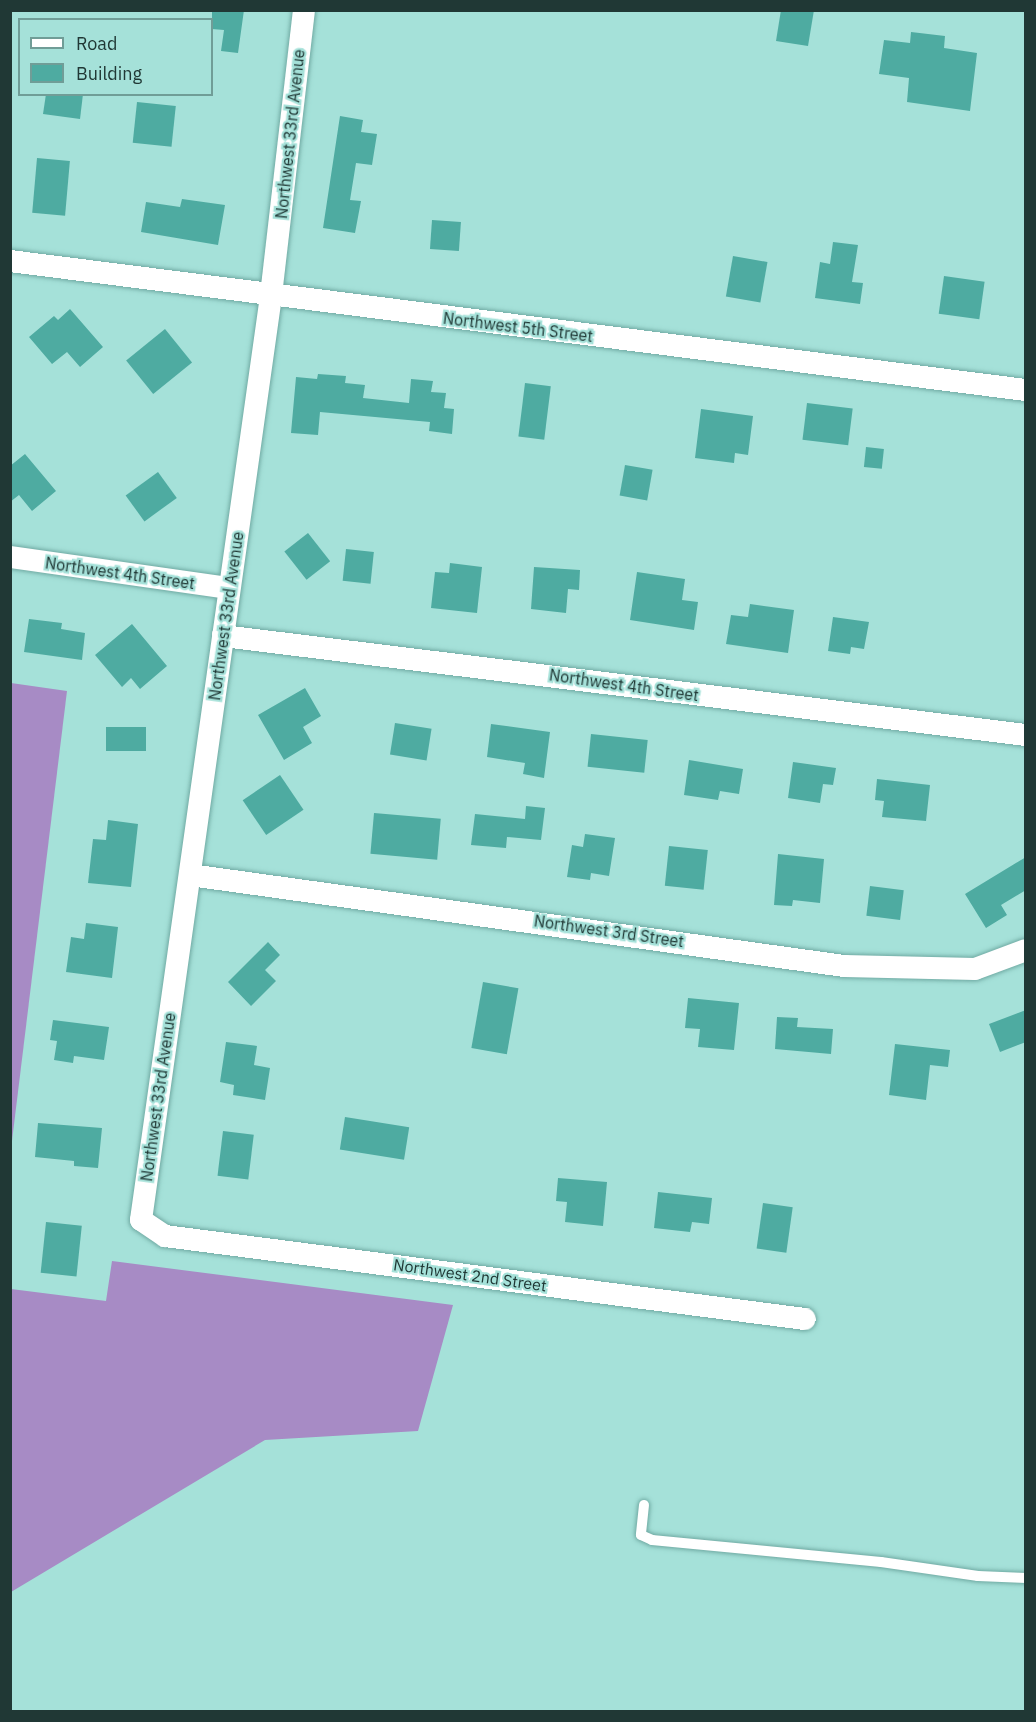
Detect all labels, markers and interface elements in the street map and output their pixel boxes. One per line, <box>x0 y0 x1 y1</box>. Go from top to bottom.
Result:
legend <box>18 18 213 96</box>
text: Road <box>76 32 117 55</box>
street label: Northwest 33rd Avenue <box>272 48 308 220</box>
text: Building <box>76 62 142 85</box>
street label: Northwest 5th Street <box>442 308 594 346</box>
street label: Northwest 33rd Avenue <box>205 530 247 702</box>
street label: Northwest 4th Street <box>44 553 196 593</box>
street label: Northwest 4th Street <box>548 665 700 705</box>
street label: Northwest 3rd Street <box>533 911 685 951</box>
street label: Northwest 33rd Avenue <box>137 1011 179 1183</box>
street label: Northwest 2nd Street <box>392 1255 548 1295</box>

